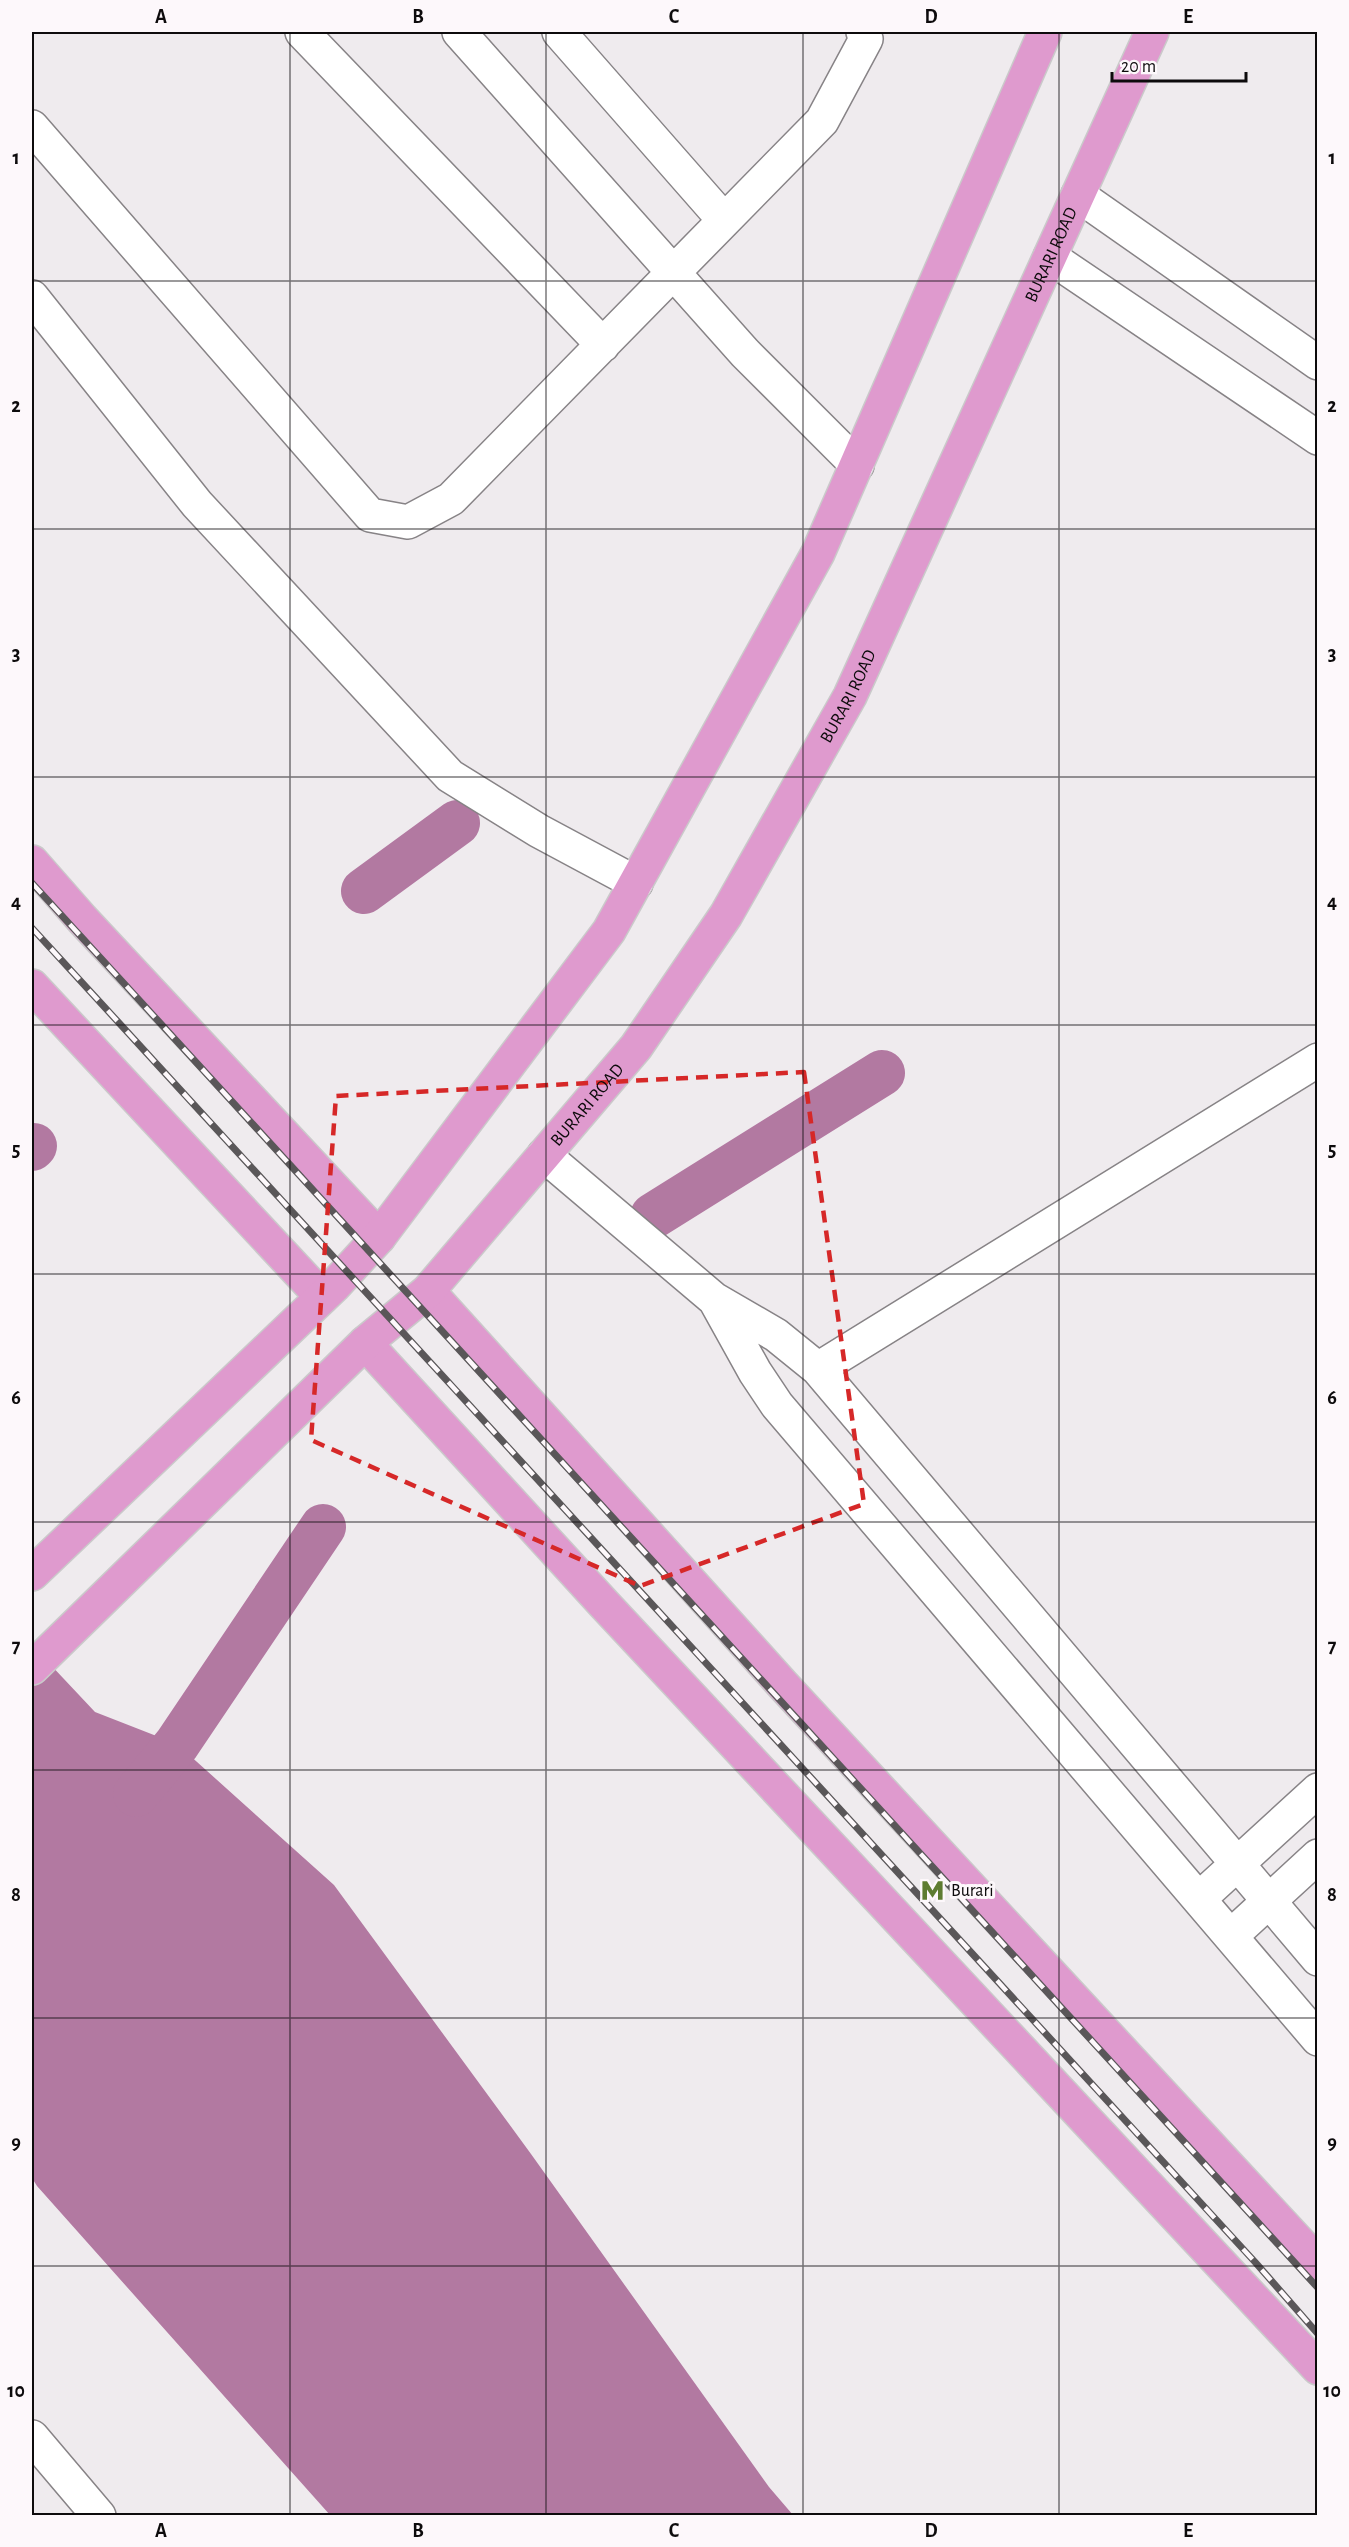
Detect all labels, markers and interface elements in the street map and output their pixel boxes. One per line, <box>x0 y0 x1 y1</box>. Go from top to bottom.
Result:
text: A <box>155 7 167 27</box>
text: B <box>412 7 424 27</box>
text: C <box>669 7 680 27</box>
text: D <box>924 7 938 27</box>
text: E <box>1183 7 1193 27</box>
scale bar <box>1112 45 1246 83</box>
text: 20 m <box>1121 58 1156 76</box>
text: 1 <box>12 148 20 168</box>
text: 1 <box>1328 148 1336 168</box>
street label: BURARI ROAD <box>1022 205 1081 305</box>
text: 2 <box>11 396 21 416</box>
text: 2 <box>1327 396 1337 416</box>
text: 3 <box>12 644 20 664</box>
text: 3 <box>1328 644 1336 664</box>
street label: BURARI ROAD <box>817 647 880 746</box>
text: 4 <box>11 892 21 912</box>
text: 4 <box>1327 892 1337 912</box>
street label: BURARI ROAD <box>548 1060 628 1150</box>
text: 5 <box>12 1140 20 1160</box>
text: 5 <box>1328 1140 1336 1160</box>
text: 6 <box>11 1388 21 1408</box>
text: 6 <box>1327 1388 1337 1408</box>
text: 7 <box>12 1636 21 1656</box>
text: 7 <box>1328 1636 1337 1656</box>
metro station icon: Burari <box>920 1877 946 1903</box>
place label: Burari <box>951 1882 994 1900</box>
text: 8 <box>11 1885 21 1905</box>
text: 8 <box>1327 1885 1337 1905</box>
text: 9 <box>11 2133 21 2153</box>
text: 9 <box>1327 2133 1337 2153</box>
text: 10 <box>7 2381 25 2401</box>
text: 10 <box>1323 2381 1341 2401</box>
text: A <box>155 2521 167 2541</box>
text: B <box>412 2521 424 2541</box>
text: C <box>669 2521 680 2541</box>
text: D <box>924 2521 938 2541</box>
text: E <box>1183 2521 1193 2541</box>

